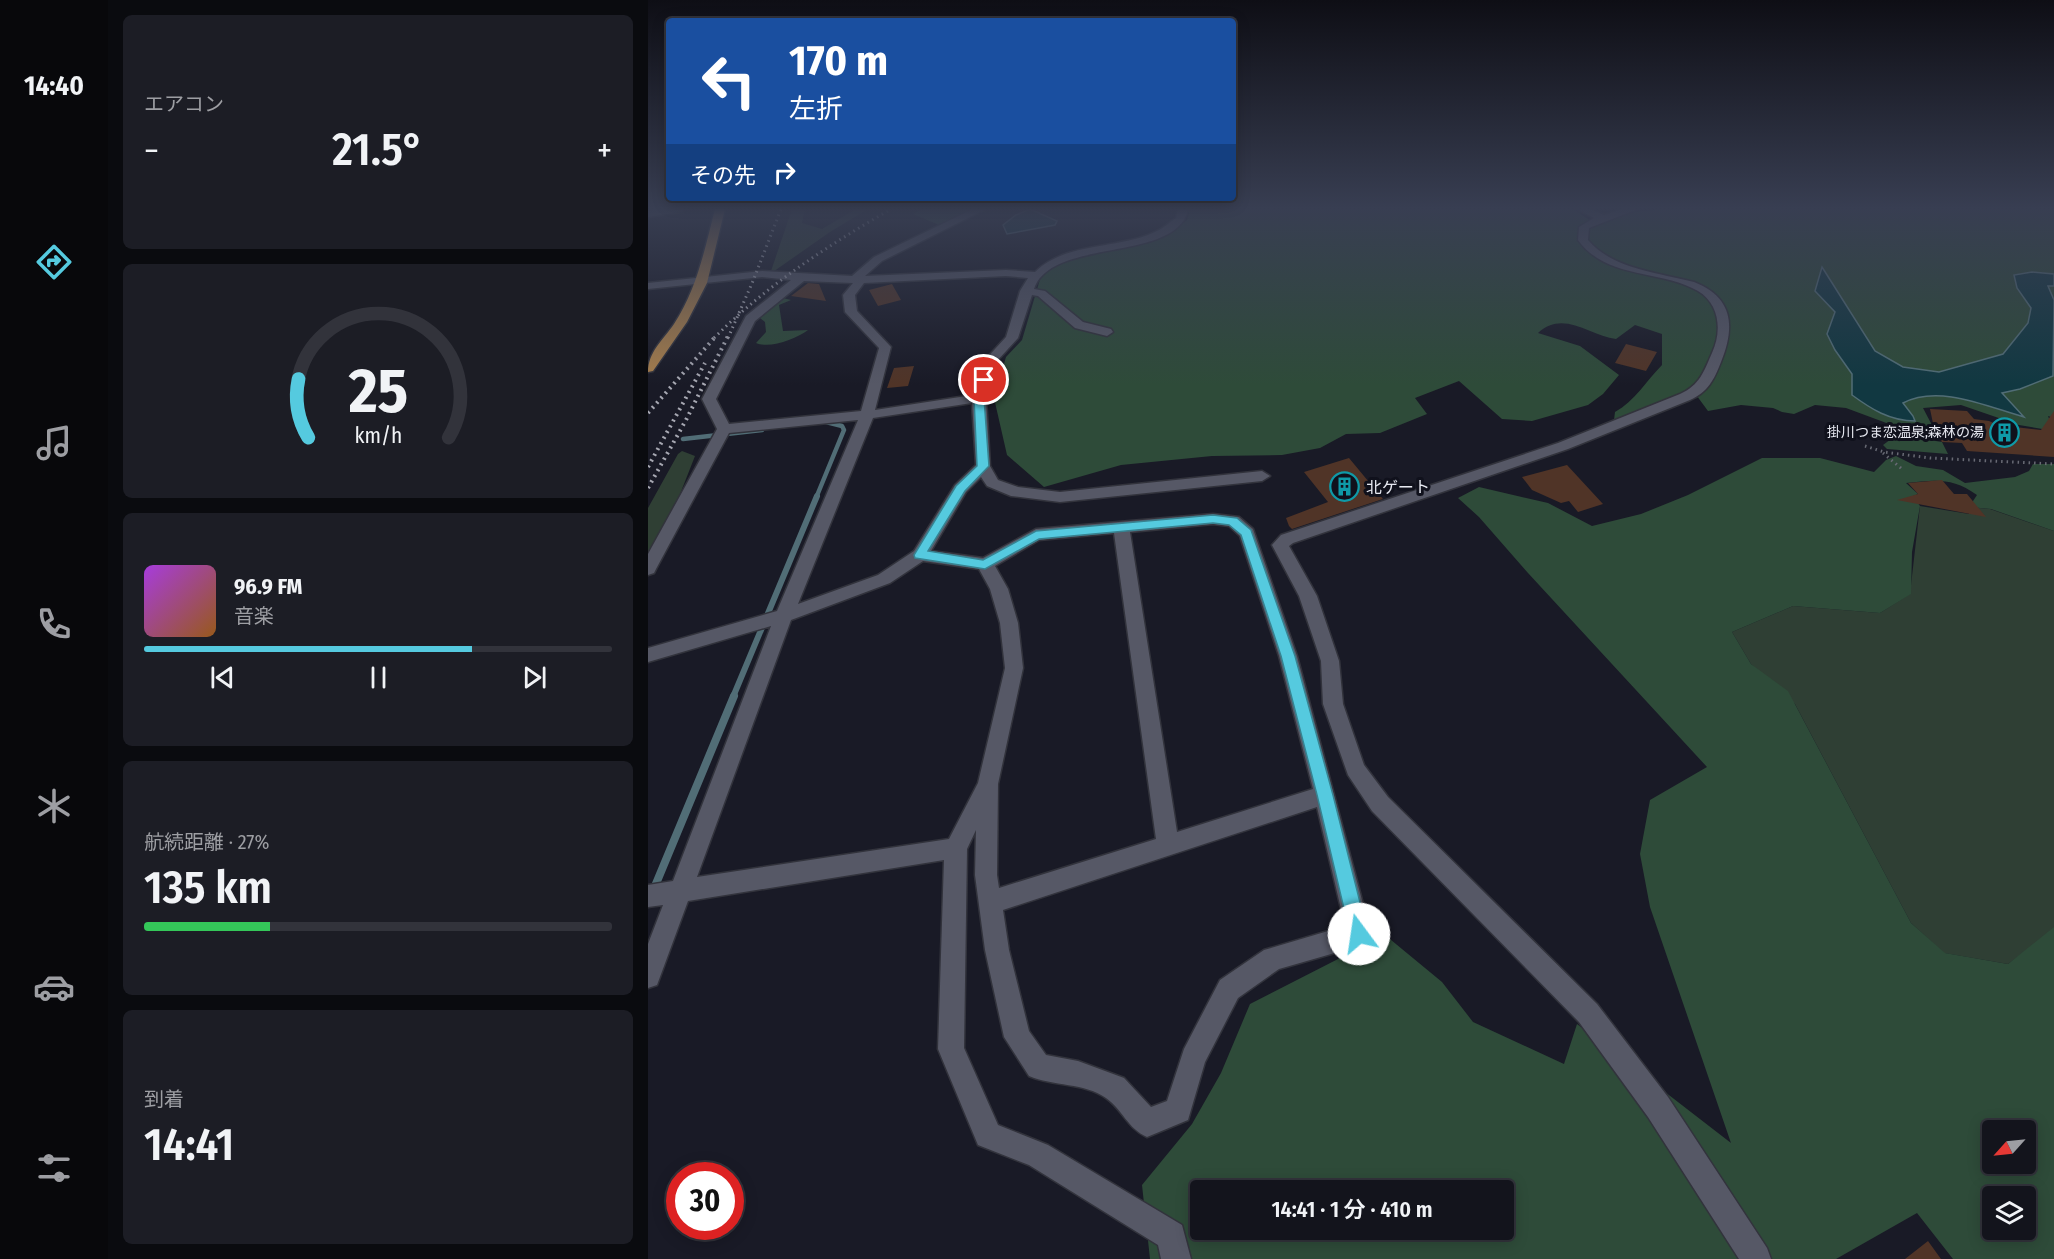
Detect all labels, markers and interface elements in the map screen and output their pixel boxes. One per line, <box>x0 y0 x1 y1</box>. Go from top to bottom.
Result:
text: 170 m <box>789 36 888 86</box>
icon: left <box>690 42 768 120</box>
text: 14:40 <box>24 70 84 102</box>
text: エアコン <box>144 92 224 116</box>
text: 左折 <box>789 93 843 125</box>
text: 21.5° <box>332 123 424 177</box>
text: − <box>144 131 159 171</box>
text: + <box>597 131 612 171</box>
icon: right <box>768 156 801 189</box>
text: その先 <box>690 162 756 189</box>
icon: directions <box>33 241 75 283</box>
text: 25 <box>347 354 408 429</box>
pin <box>958 354 1009 405</box>
icon: arrive <box>967 363 1000 396</box>
building icon: 掛川つま恋温泉;森林の湯 <box>1989 416 2021 448</box>
icon: music <box>33 422 75 464</box>
text: km/h <box>354 423 402 449</box>
place label: 掛川つま恋温泉;森林の湯 <box>1827 424 1984 441</box>
building icon: 北ゲート <box>1329 471 1361 503</box>
place label: 北ゲート <box>1366 478 1430 497</box>
text: 96.9 FM <box>234 573 302 600</box>
icon: phone <box>33 603 75 645</box>
text: 音楽 <box>234 604 274 628</box>
icon: previous <box>206 661 239 694</box>
icon: pause <box>362 661 395 694</box>
icon: next <box>518 661 551 694</box>
icon: climate <box>33 785 75 827</box>
text: 航続距離 · 27% <box>144 830 270 854</box>
text: 135 km <box>144 861 272 915</box>
position arrow <box>1327 902 1391 966</box>
icon: car <box>33 966 75 1008</box>
text: 到着 <box>144 1087 184 1111</box>
text: 14:41 <box>144 1118 234 1172</box>
north arrow <box>1982 1120 2036 1174</box>
map controls <box>1982 1120 2036 1240</box>
icon: filters <box>33 1147 75 1189</box>
speed limit sign: 30 <box>666 1162 744 1240</box>
button: layers <box>1982 1186 2036 1240</box>
text: 14:41 · 1 分 · 410 m <box>1271 1196 1433 1223</box>

